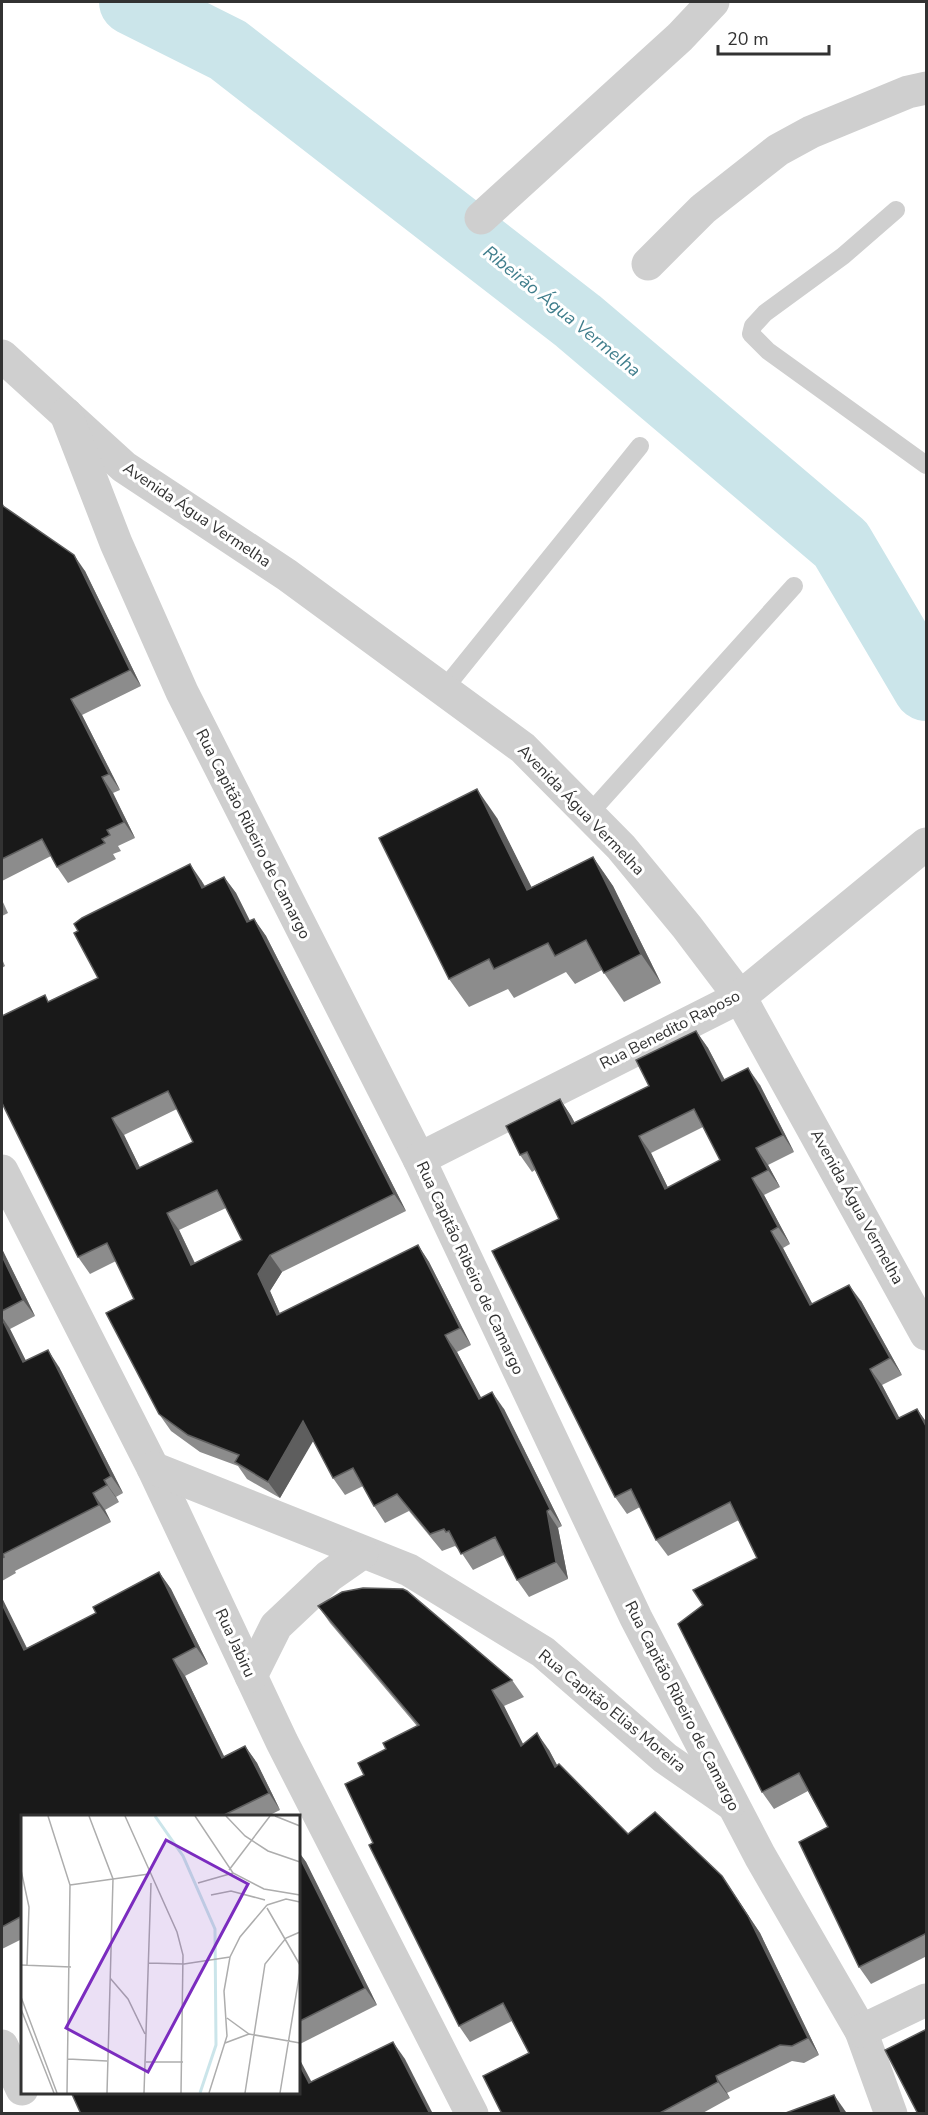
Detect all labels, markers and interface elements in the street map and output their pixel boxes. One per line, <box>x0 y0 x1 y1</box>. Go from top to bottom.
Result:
scale bar <box>718 18 829 56</box>
text: 20 m <box>727 27 769 51</box>
water label: Ribeirão Água Vermelha <box>478 240 646 382</box>
street label: Avenida Água Vermelha <box>119 457 275 573</box>
street label: Rua Capitão Ribeiro de Camargo <box>190 725 316 943</box>
street label: Avenida Água Vermelha <box>513 740 649 880</box>
street label: Rua Benedito Raposo <box>596 985 744 1075</box>
street label: Avenida Água Vermelha <box>805 1126 909 1288</box>
street label: Rua Capitão Ribeiro de Camargo <box>411 1158 529 1378</box>
street label: Rua Capitão Ribeiro de Camargo <box>619 1597 745 1815</box>
street label: Rua Jabiru <box>209 1605 261 1681</box>
street label: Rua Capitão Elias Moreira <box>534 1645 690 1777</box>
inset map <box>21 1815 300 2094</box>

